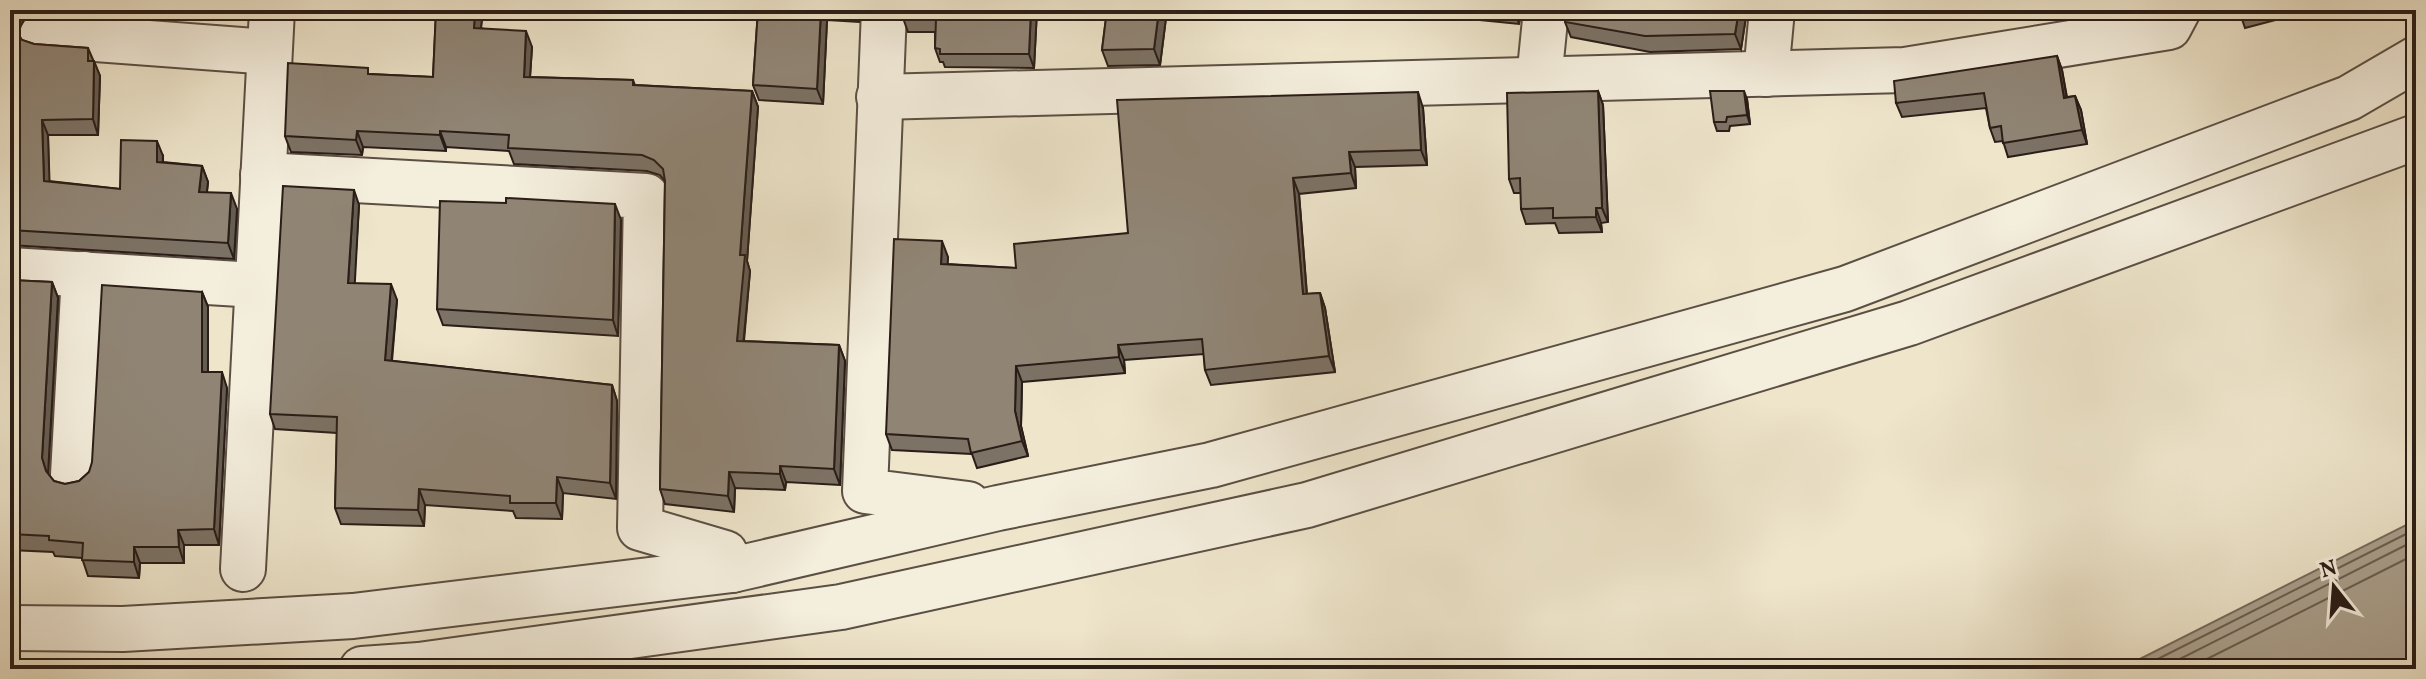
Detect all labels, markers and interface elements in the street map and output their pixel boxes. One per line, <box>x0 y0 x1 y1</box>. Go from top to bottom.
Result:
north arrow <box>2294 547 2374 627</box>
text: N <box>2317 553 2341 587</box>

